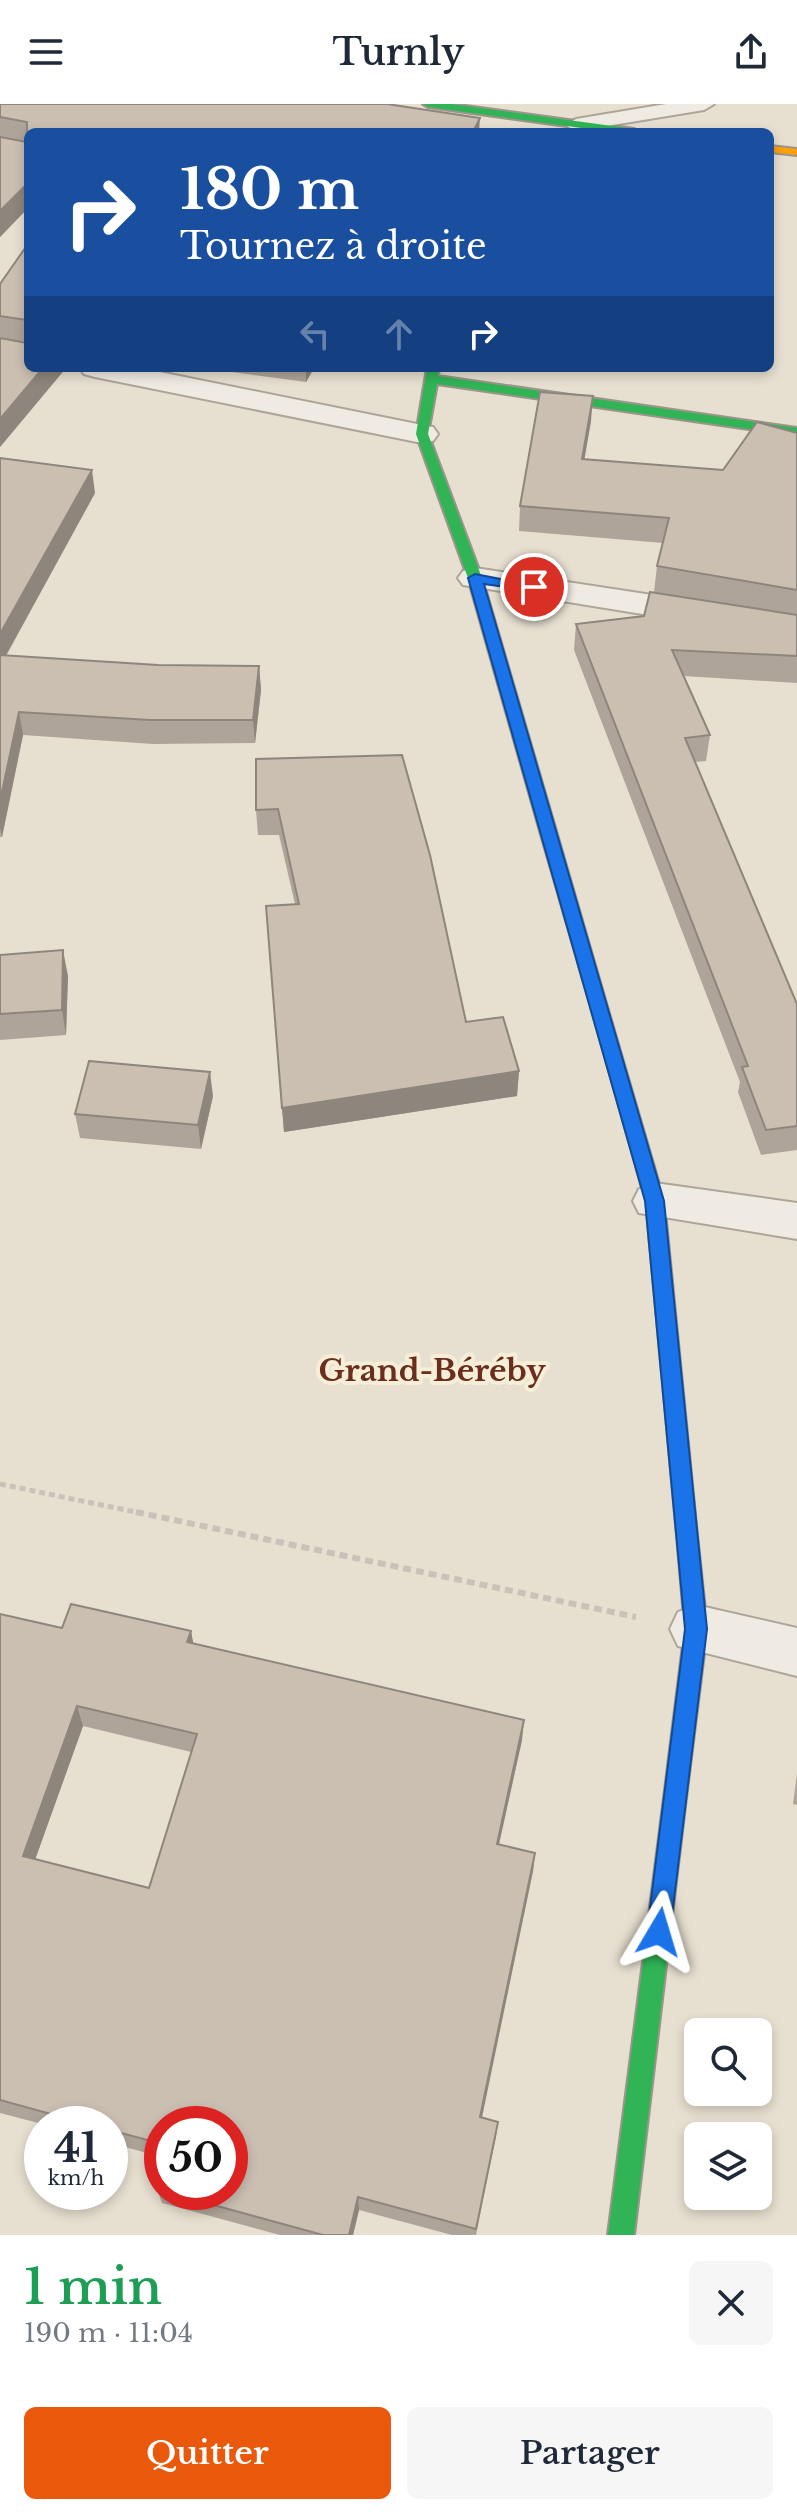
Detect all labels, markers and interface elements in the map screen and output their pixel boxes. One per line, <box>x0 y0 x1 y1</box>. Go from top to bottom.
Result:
icon: menu <box>24 30 68 74</box>
text: Turnly <box>333 30 464 75</box>
icon: share <box>729 30 773 74</box>
text: 180 m <box>180 155 359 224</box>
icon: right <box>48 160 152 264</box>
text: Tournez à droite <box>180 224 487 269</box>
icon: left <box>293 312 337 356</box>
icon: ahead <box>377 312 421 356</box>
icon: right <box>461 312 505 356</box>
pin <box>500 553 568 621</box>
icon: arrive <box>512 565 556 609</box>
district label: Grand-Béréby <box>318 1352 546 1389</box>
position arrow <box>617 1890 701 1974</box>
map controls <box>684 2018 772 2210</box>
button: search <box>684 2018 772 2106</box>
speed limit sign: 50 <box>144 2106 248 2210</box>
button: layers <box>684 2122 772 2210</box>
text: 41 <box>54 2123 98 2173</box>
text: km/h <box>48 2166 104 2190</box>
text: 1 min <box>24 2257 162 2317</box>
button: close <box>689 2261 773 2345</box>
text: 190 m · 11:04 <box>24 2317 193 2349</box>
button: Quitter <box>24 2407 391 2499</box>
button: Partager <box>407 2407 773 2499</box>

